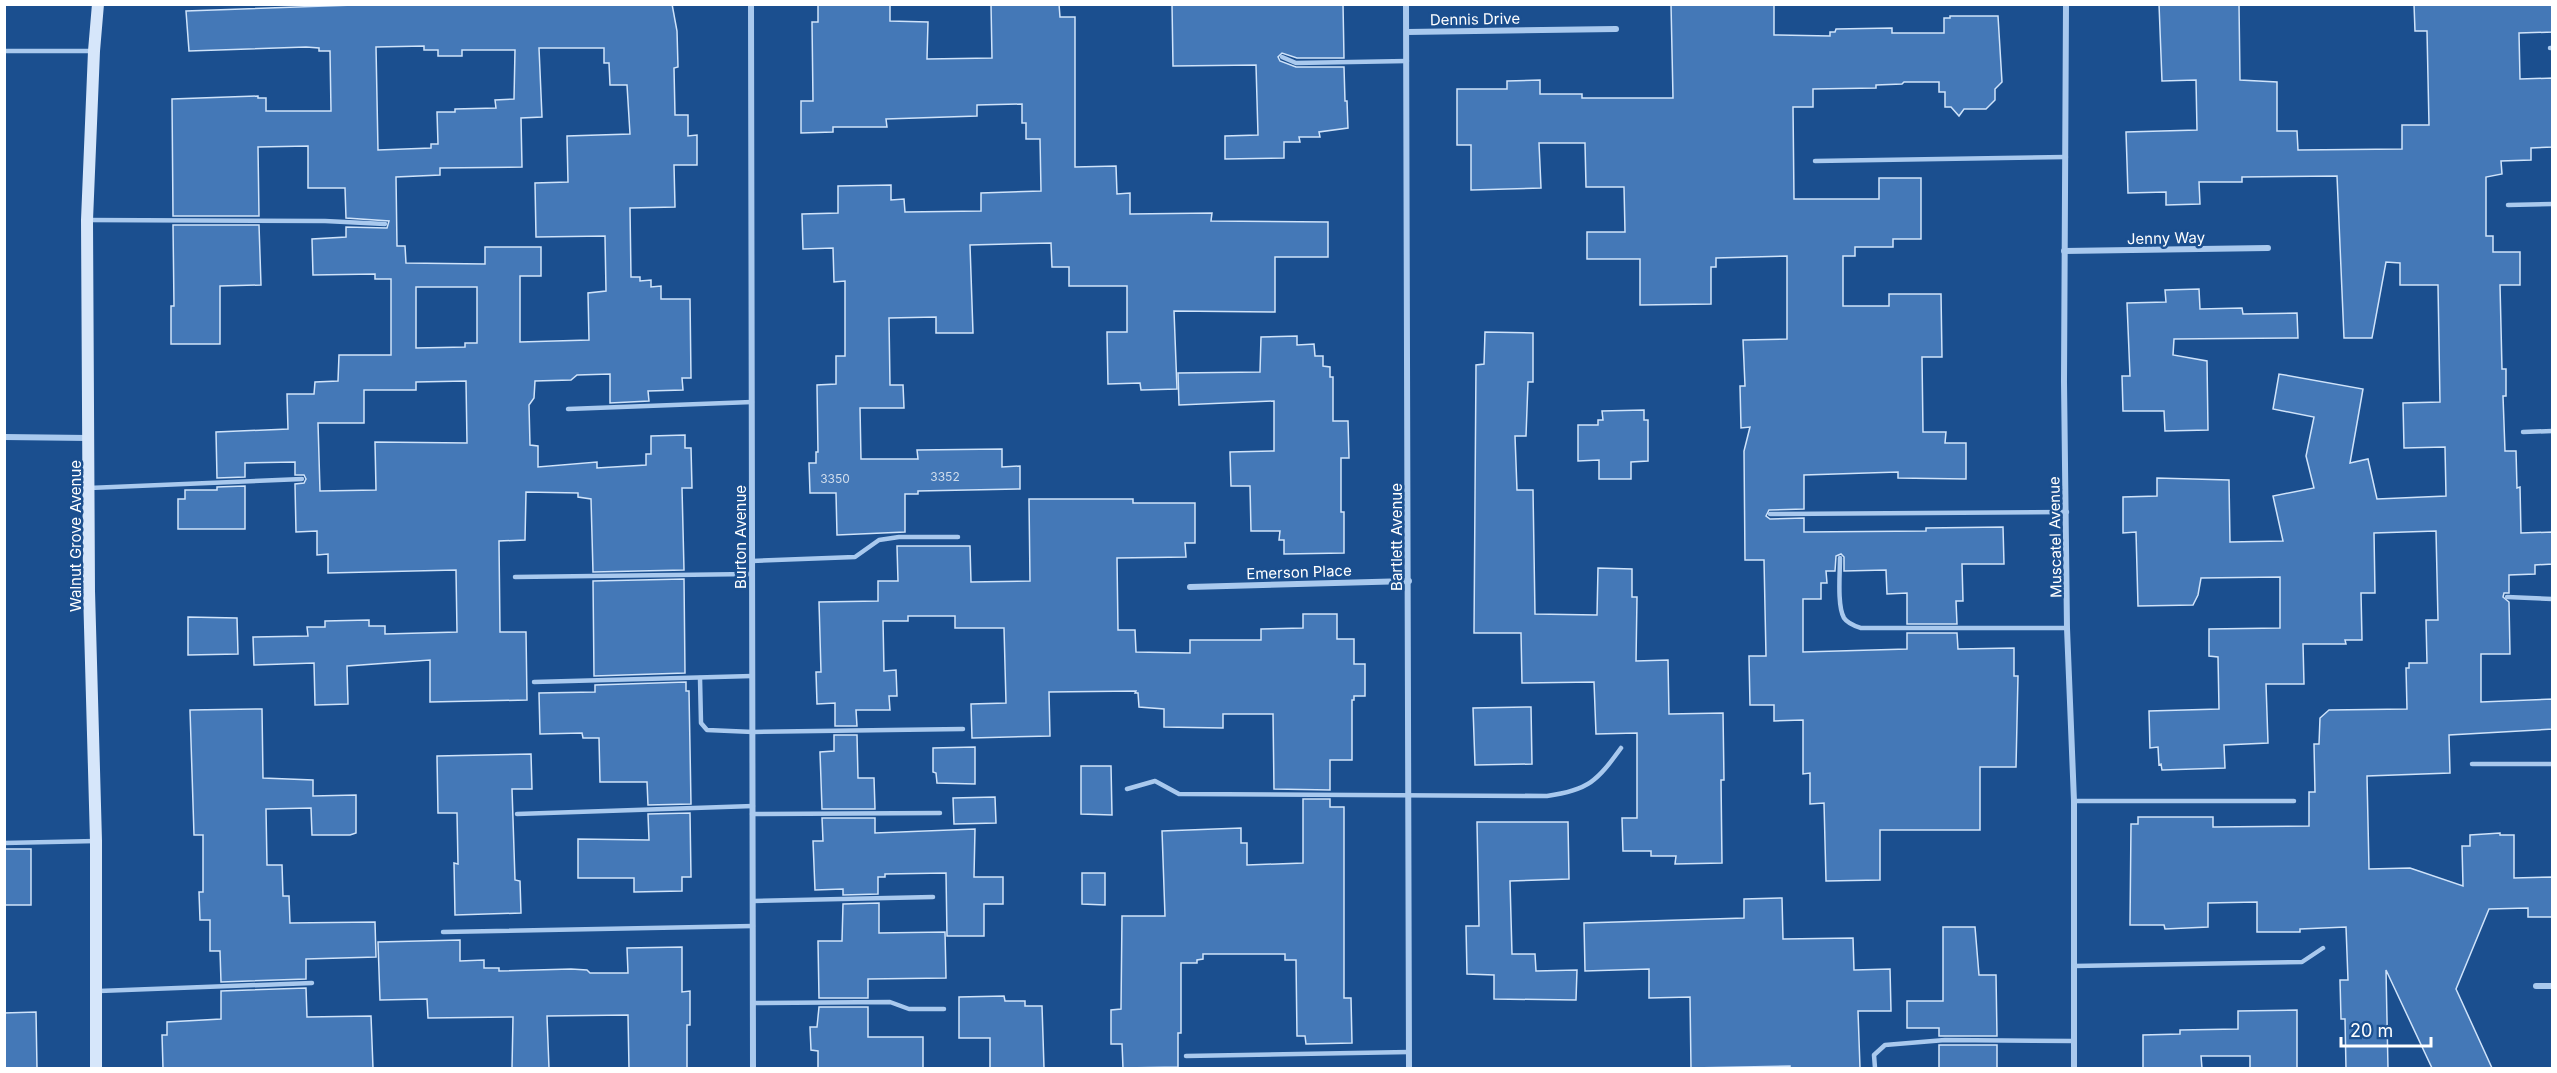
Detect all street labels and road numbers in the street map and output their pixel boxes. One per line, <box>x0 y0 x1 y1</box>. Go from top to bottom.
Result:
street label: Dennis Drive <box>1430 9 1520 29</box>
street label: Jenny Way <box>2127 228 2206 248</box>
street label: Walnut Grove Avenue <box>66 460 85 612</box>
street label: Muscatel Avenue <box>2044 476 2066 598</box>
street label: Bartlett Avenue <box>1387 483 1406 591</box>
street label: Burton Avenue <box>731 485 750 589</box>
street label: Emerson Place <box>1246 561 1352 583</box>

